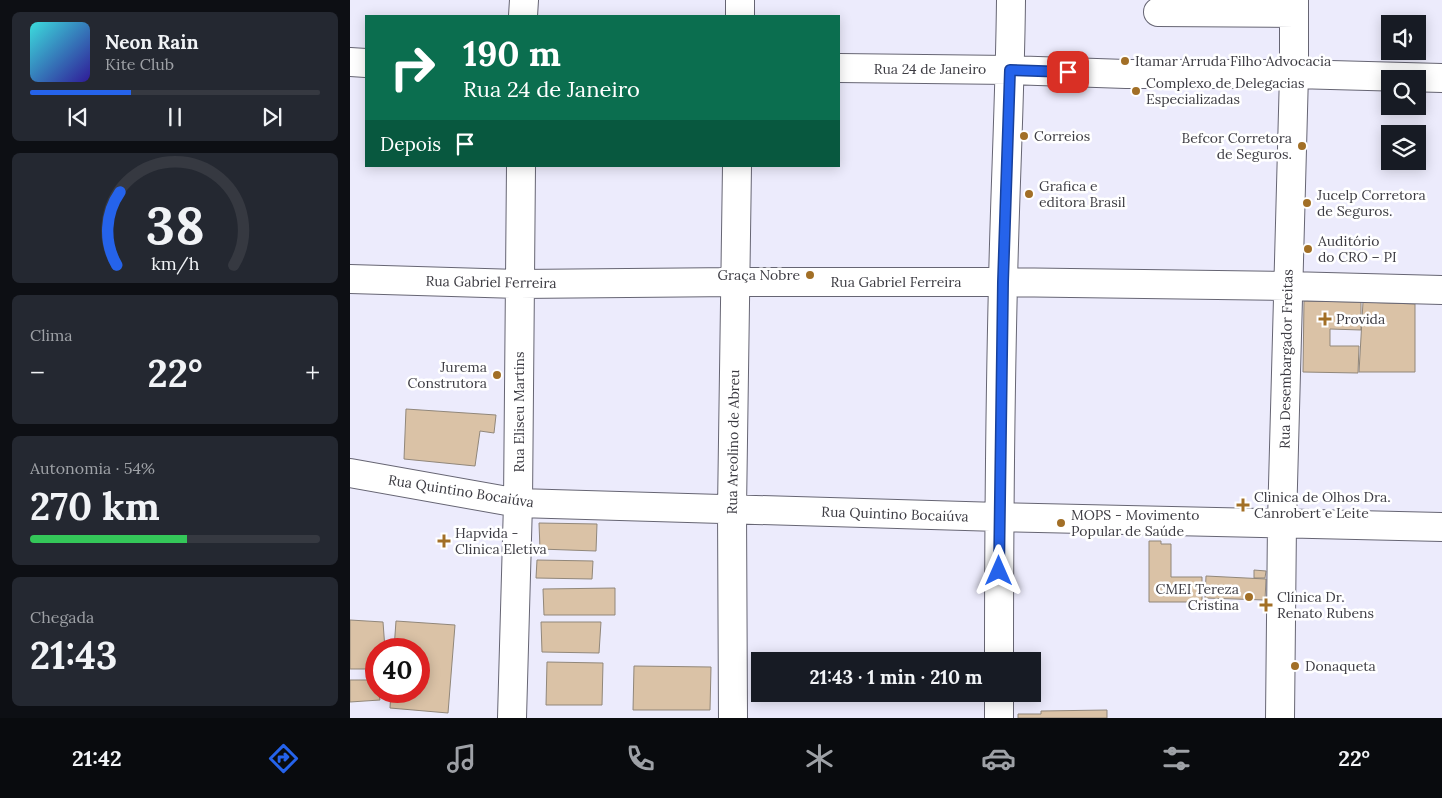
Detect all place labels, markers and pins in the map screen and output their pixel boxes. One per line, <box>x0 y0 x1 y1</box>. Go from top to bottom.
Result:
pin <box>1047 51 1089 93</box>
place label: Itamar Arruda Filho Advocacia <box>1135 52 1331 70</box>
marker: Itamar Arruda Filho Advocacia <box>1119 55 1131 67</box>
place label: Complexo de Delegacias Especializadas <box>1146 74 1305 108</box>
marker: Complexo de Delegacias Especializadas <box>1130 85 1142 97</box>
place label: Correios <box>1034 127 1090 145</box>
place label: Befcor Corretora de Seguros. <box>1181 129 1292 163</box>
marker: Correios <box>1018 130 1030 142</box>
marker: Befcor Corretora de Seguros. <box>1296 140 1308 152</box>
place label: Grafica e editora Brasil <box>1039 177 1126 211</box>
place label: Jucelp Corretora de Seguros. <box>1316 186 1426 220</box>
marker: Grafica e editora Brasil <box>1023 188 1035 200</box>
marker: Jucelp Corretora de Seguros. <box>1301 197 1313 209</box>
place label: Auditório do CRO – PI <box>1317 232 1397 266</box>
marker: Auditório do CRO – PI <box>1302 243 1314 255</box>
place label: Graça Nobre <box>717 266 800 284</box>
marker: Graça Nobre <box>804 269 816 281</box>
place label: Provida <box>1336 310 1385 328</box>
marker: Provida <box>1318 312 1332 326</box>
place label: Jurema Construtora <box>407 358 487 392</box>
marker: Jurema Construtora <box>491 369 503 381</box>
place label: Clinica de Olhos Dra. Canrobert e Leite <box>1254 488 1391 522</box>
marker: Clinica de Olhos Dra. Canrobert e Leite <box>1236 498 1250 512</box>
place label: MOPS - Movimento Popular de Saúde <box>1071 506 1199 540</box>
marker: MOPS - Movimento Popular de Saúde <box>1055 517 1067 529</box>
place label: Hapvida - Clinica Eletiva <box>455 524 547 558</box>
marker: Hapvida - Clinica Eletiva <box>437 534 451 548</box>
place label: CMEI Tereza Cristina <box>1155 580 1239 614</box>
place label: Clínica Dr. Renato Rubens <box>1277 588 1374 622</box>
marker: CMEI Tereza Cristina <box>1243 591 1255 603</box>
marker: Clínica Dr. Renato Rubens <box>1259 598 1273 612</box>
place label: Donaqueta <box>1305 657 1376 675</box>
marker: Donaqueta <box>1289 660 1301 672</box>

